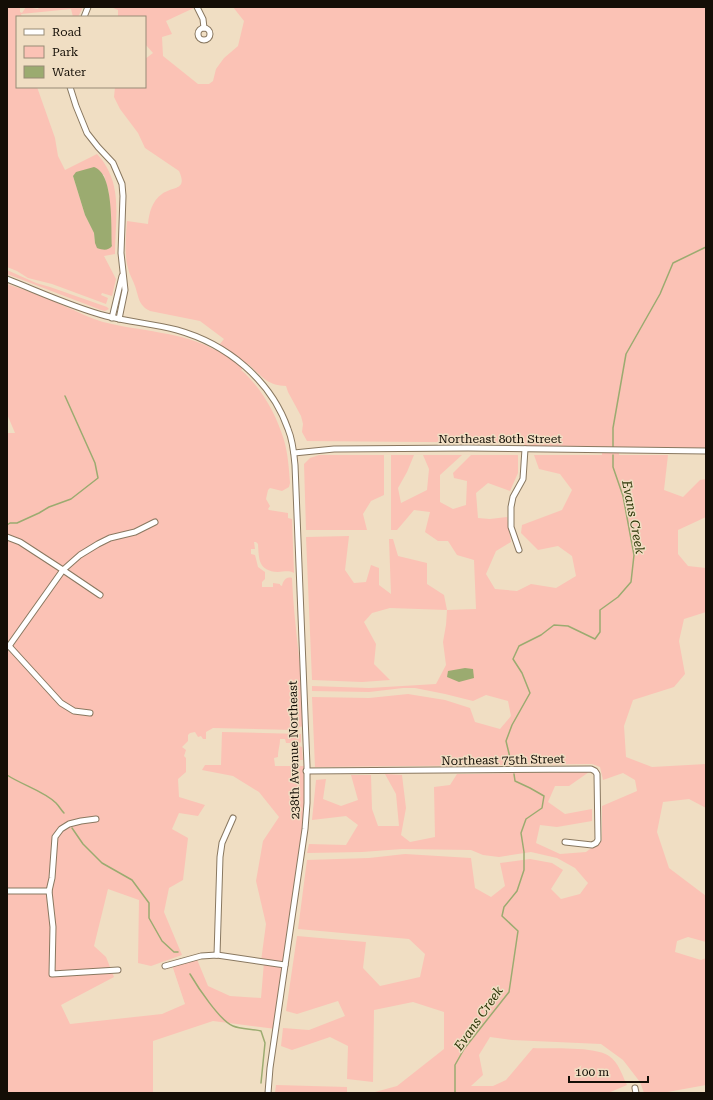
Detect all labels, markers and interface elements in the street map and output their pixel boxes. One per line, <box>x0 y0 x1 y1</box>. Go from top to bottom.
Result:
legend <box>16 16 146 88</box>
text: Road <box>52 25 82 39</box>
text: Park <box>52 45 79 59</box>
text: Water <box>52 65 86 79</box>
street label: Northeast 80th Street <box>438 432 562 446</box>
water label: Evans Creek <box>619 478 648 556</box>
street label: 238th Avenue Northeast <box>286 680 302 820</box>
street label: Northeast 75th Street <box>441 752 565 768</box>
water label: Evans Creek <box>450 983 506 1054</box>
scale bar <box>569 1058 648 1084</box>
text: 100 m <box>575 1065 609 1079</box>

